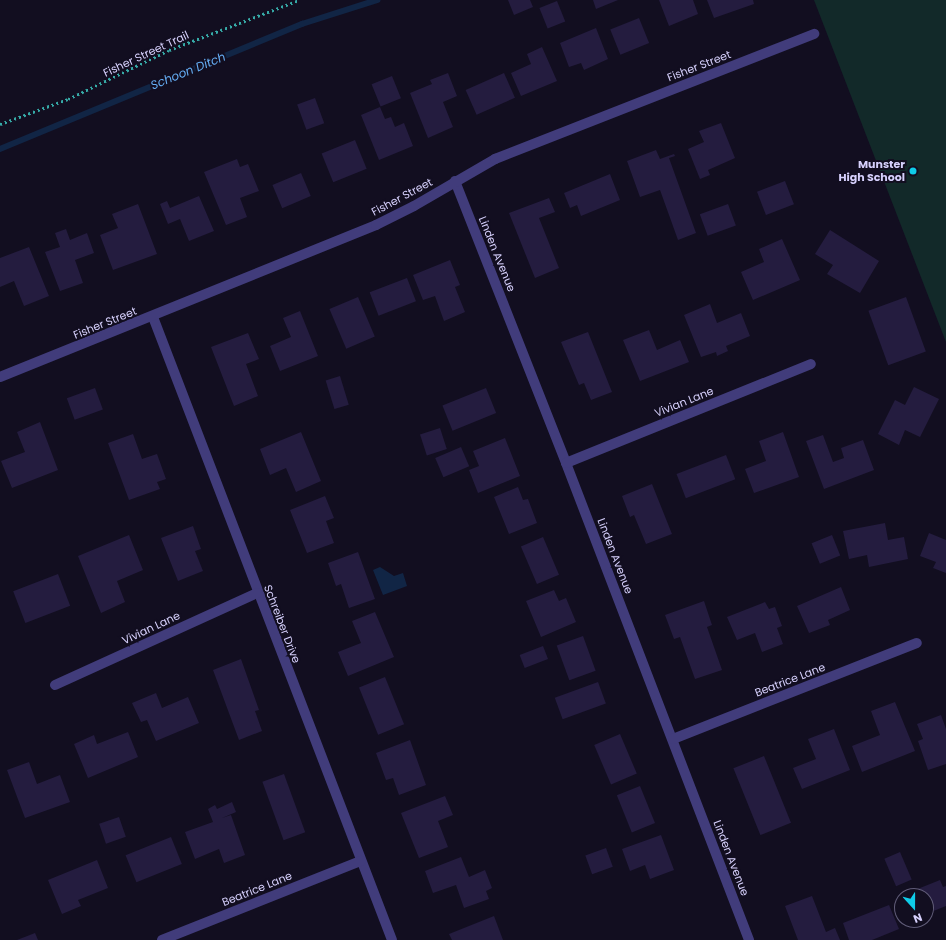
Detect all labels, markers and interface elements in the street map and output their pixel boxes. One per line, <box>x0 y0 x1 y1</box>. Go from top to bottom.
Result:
street label: Fisher Street Trail <box>101 28 191 80</box>
street label: Fisher Street <box>665 48 733 84</box>
water label: Schoon Ditch <box>149 49 227 93</box>
place label: Munster High School <box>838 158 905 184</box>
marker: Munster High School <box>908 166 918 176</box>
street label: Fisher Street <box>369 175 435 219</box>
street label: Linden Avenue <box>476 214 518 294</box>
street label: Fisher Street <box>71 304 139 342</box>
street label: Vivian Lane <box>653 384 715 420</box>
street label: Linden Avenue <box>594 516 636 596</box>
street label: Schreiber Drive <box>261 583 303 665</box>
street label: Vivian Lane <box>120 609 182 647</box>
street label: Beatrice Lane <box>753 661 827 699</box>
street label: Linden Avenue <box>710 818 752 898</box>
street label: Beatrice Lane <box>220 869 294 909</box>
north arrow <box>894 888 934 928</box>
text: N <box>911 909 925 927</box>

